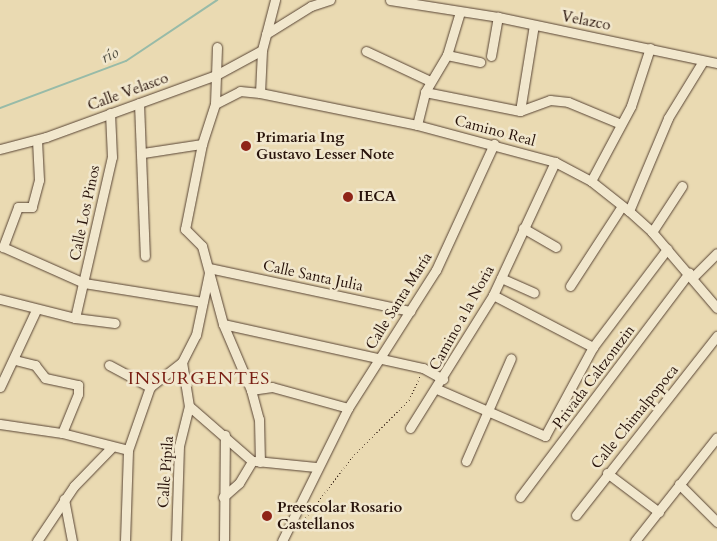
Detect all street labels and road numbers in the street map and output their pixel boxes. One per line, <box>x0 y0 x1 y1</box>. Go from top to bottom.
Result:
street label: Velazco <box>560 7 612 35</box>
street label: Calle Velasco <box>85 69 171 115</box>
street label: Camino Real <box>453 112 537 150</box>
street label: Calle Los Pinos <box>66 163 104 263</box>
street label: Calle Santa María <box>362 249 436 353</box>
street label: Calle Santa Julia <box>261 257 365 295</box>
street label: Camino a la Noria <box>426 262 498 374</box>
street label: Privada Caltzontzin <box>549 322 639 432</box>
street label: Calle Chimalpopoca <box>587 361 683 473</box>
street label: Calle Pípila <box>155 435 177 509</box>

